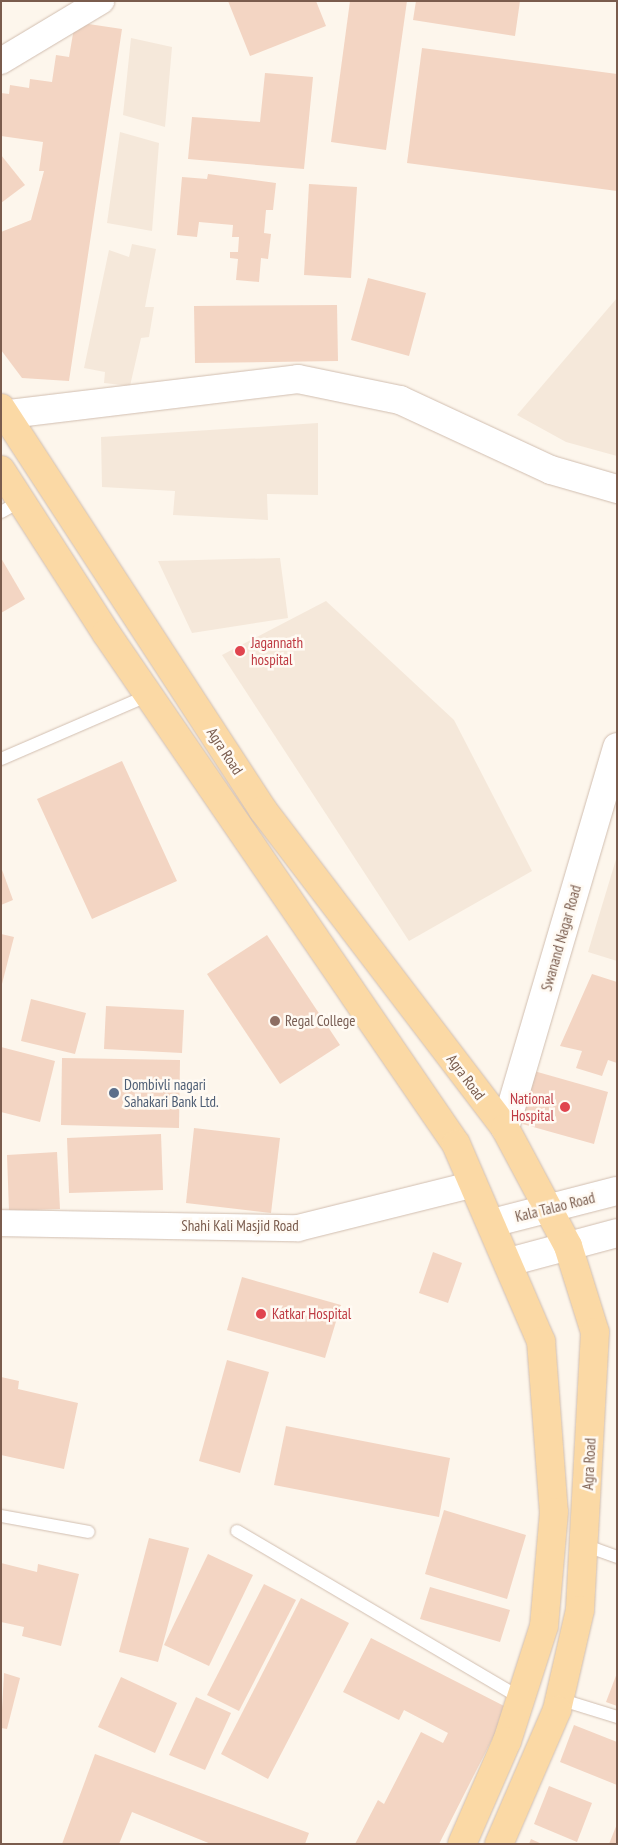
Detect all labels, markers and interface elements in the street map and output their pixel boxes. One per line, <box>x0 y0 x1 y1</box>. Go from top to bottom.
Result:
place label: Jagannath hospital <box>251 633 303 668</box>
marker: Jagannath hospital <box>233 644 247 658</box>
street label: Agra Road <box>203 724 247 778</box>
street label: Swanand Nagar Road <box>537 883 585 993</box>
place label: Regal College <box>285 1012 356 1030</box>
marker: Regal College <box>269 1015 281 1027</box>
street label: Agra Road <box>443 1051 489 1103</box>
place label: Dombivli nagari Sahakari Bank Ltd. <box>124 1075 219 1110</box>
marker: Dombivli nagari Sahakari Bank Ltd. <box>108 1087 120 1099</box>
place label: National Hospital <box>510 1089 554 1124</box>
marker: National Hospital <box>558 1100 572 1114</box>
street label: Kala Talao Road <box>513 1188 597 1226</box>
street label: Shahi Kali Masjid Road <box>181 1217 299 1235</box>
place label: Katkar Hospital <box>272 1305 351 1323</box>
marker: Katkar Hospital <box>254 1307 268 1321</box>
street label: Agra Road <box>579 1437 599 1491</box>

